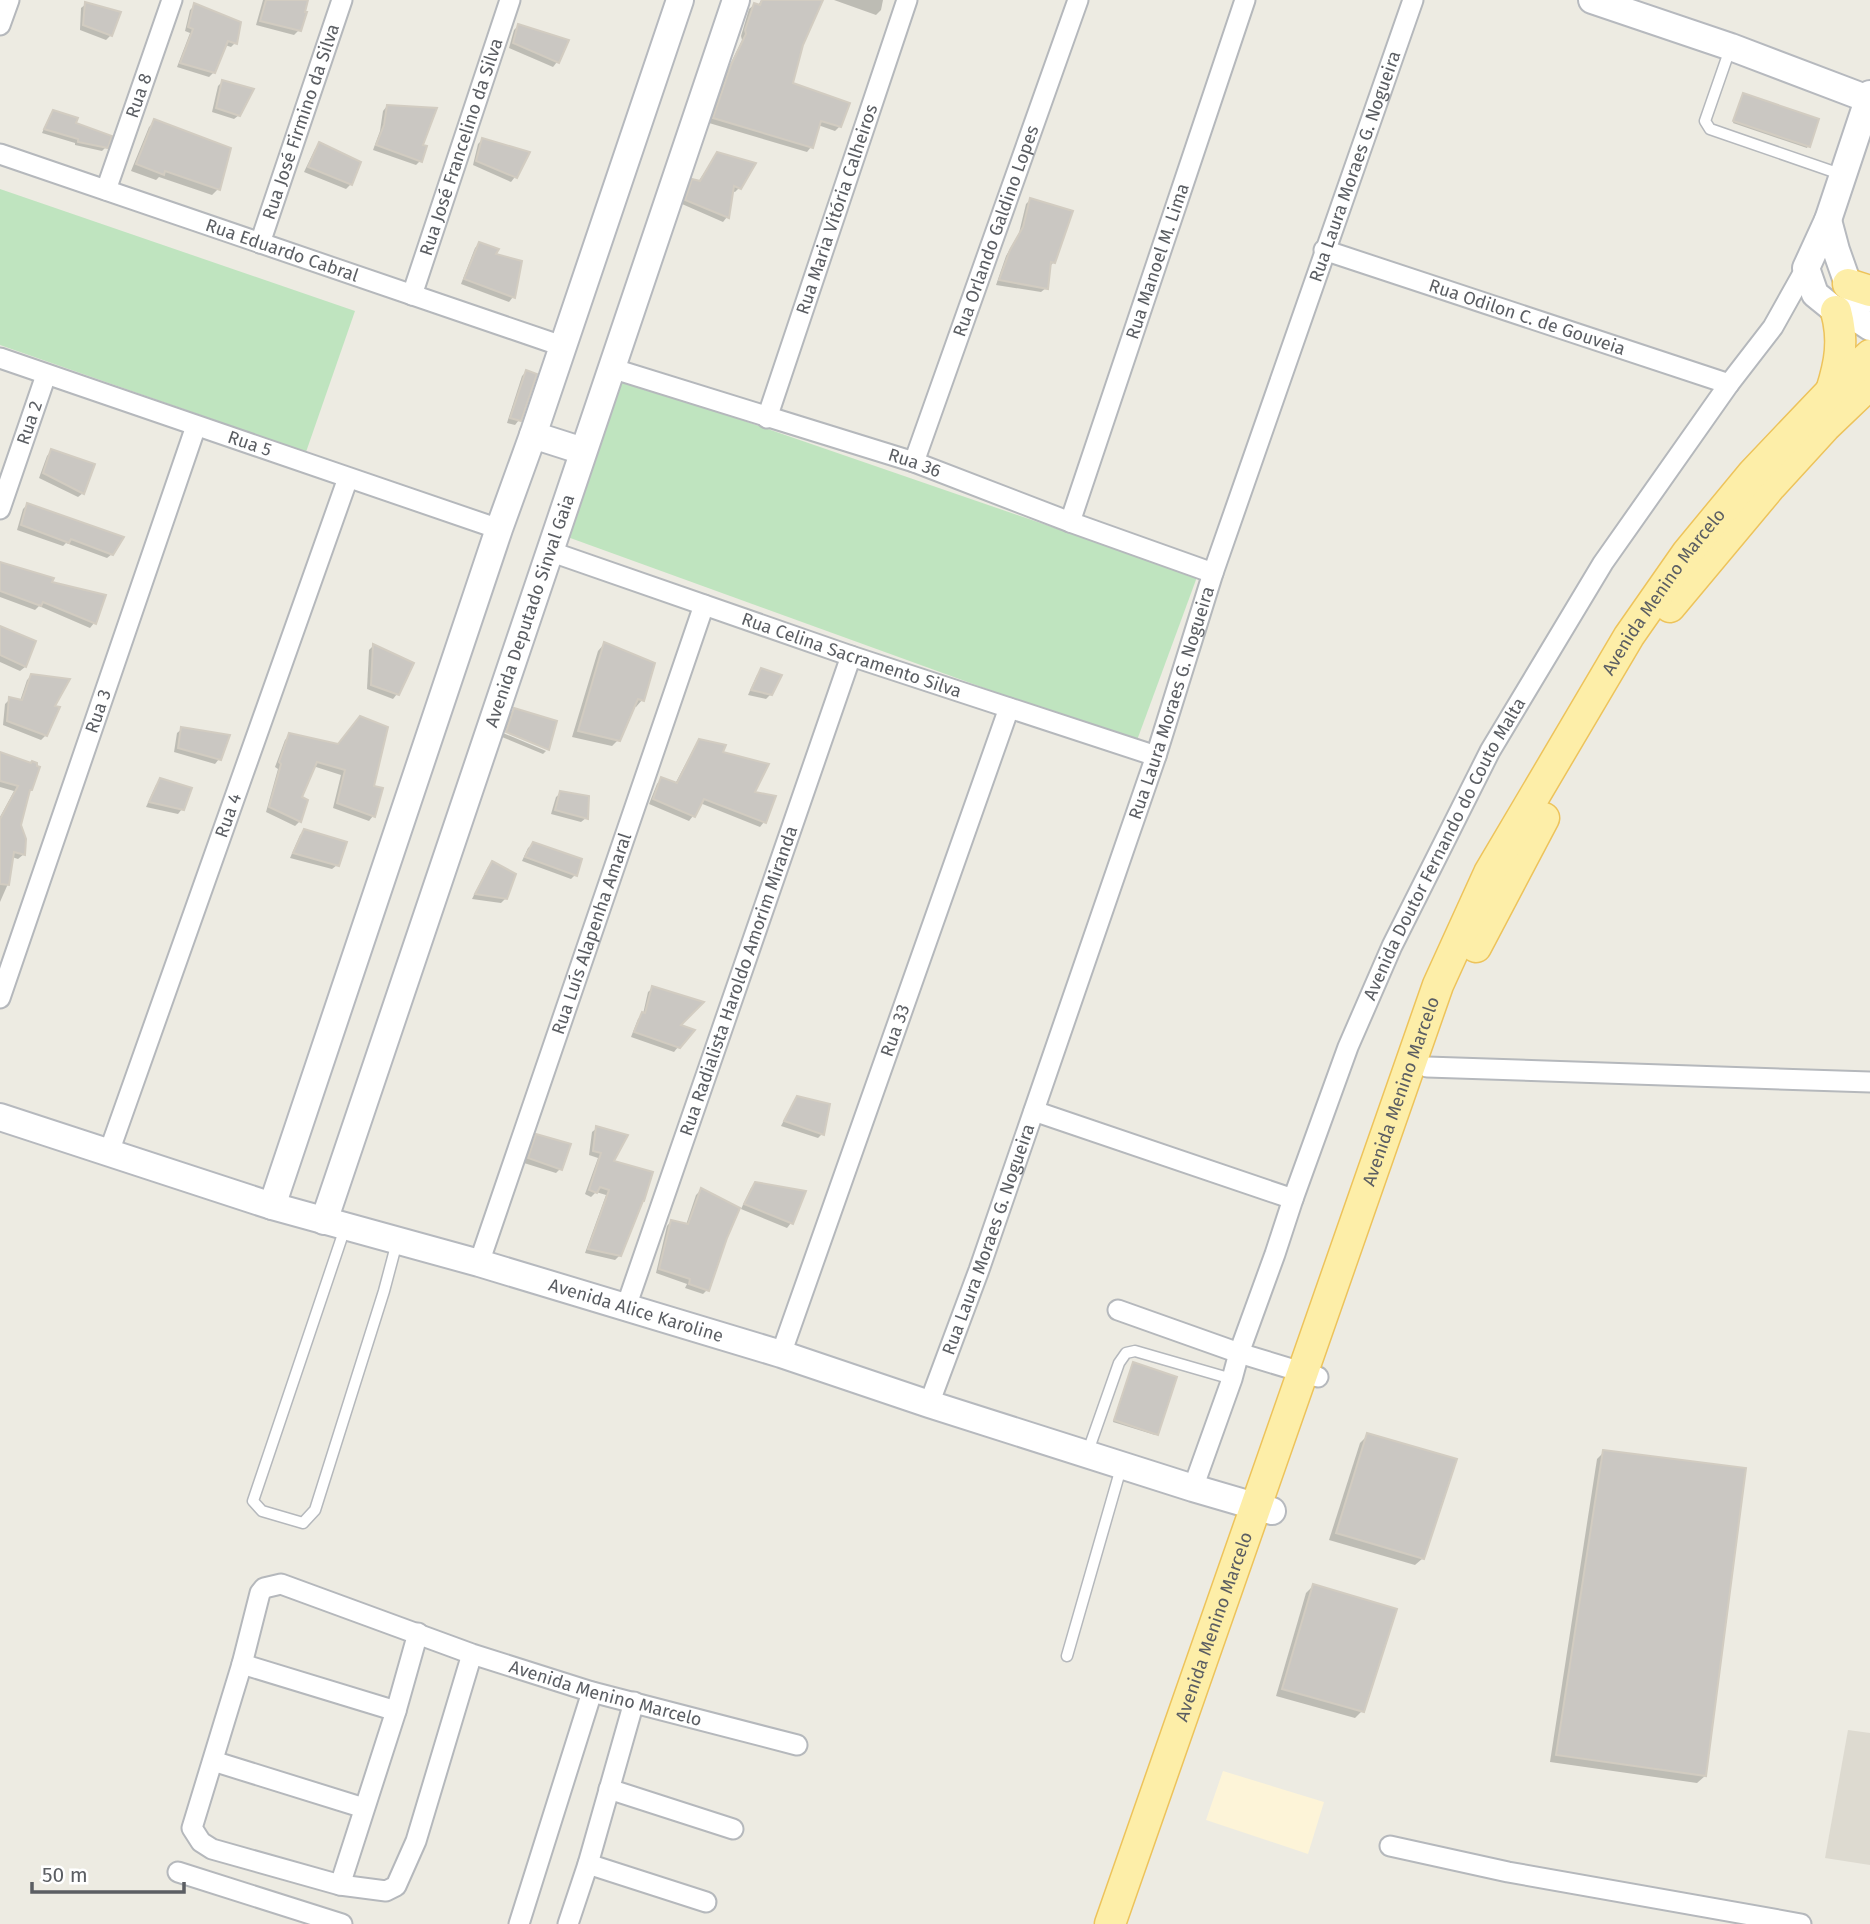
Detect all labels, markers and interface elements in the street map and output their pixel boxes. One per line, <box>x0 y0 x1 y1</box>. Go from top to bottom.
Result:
street label: Rua José Firmino da Silva <box>258 21 344 223</box>
street label: Rua José Francelino da Silva <box>415 35 508 259</box>
street label: Rua Laura Moraes G. Nogueira <box>1304 48 1405 285</box>
street label: Rua 8 <box>121 70 157 121</box>
street label: Rua Maria Vitória Calheiros <box>791 101 882 317</box>
street label: Rua Orlando Galdino Lopes <box>948 122 1044 340</box>
street label: Rua Manoel M. Lima <box>1121 180 1194 342</box>
street label: Rua Eduardo Cabral <box>203 214 361 287</box>
street label: Rua Odilon C. de Gouveia <box>1426 274 1628 360</box>
street label: Rua 2 <box>12 398 47 448</box>
street label: Rua 5 <box>225 426 275 461</box>
street label: Rua 36 <box>885 444 944 482</box>
street label: Avenida Deputado Sinval Gaia <box>480 492 579 730</box>
street label: Avenida Menino Marcelo <box>1597 504 1730 679</box>
street label: Rua Laura Moraes G. Nogueira <box>1124 584 1219 822</box>
street label: Rua Celina Sacramento Silva <box>739 608 964 703</box>
street label: Rua 3 <box>81 687 116 736</box>
street label: Avenida Doutor Fernando do Couto Malta <box>1359 694 1530 1003</box>
street label: Rua 4 <box>210 790 246 841</box>
street label: Rua Radialista Haroldo Amorim Miranda <box>675 823 802 1139</box>
street label: Rua Luís Alapenha Amaral <box>547 830 636 1037</box>
street label: Avenida Menino Marcelo <box>1358 994 1444 1189</box>
street label: Rua 33 <box>876 1001 915 1060</box>
street label: Rua Laura Moraes G. Nogueira <box>937 1121 1039 1358</box>
street label: Avenida Alice Karoline <box>546 1274 726 1347</box>
street label: Avenida Menino Marcelo <box>1171 1529 1257 1724</box>
street label: Avenida Menino Marcelo <box>507 1656 704 1731</box>
scale bar <box>32 1850 184 1894</box>
text: 50 m <box>42 1862 88 1888</box>

